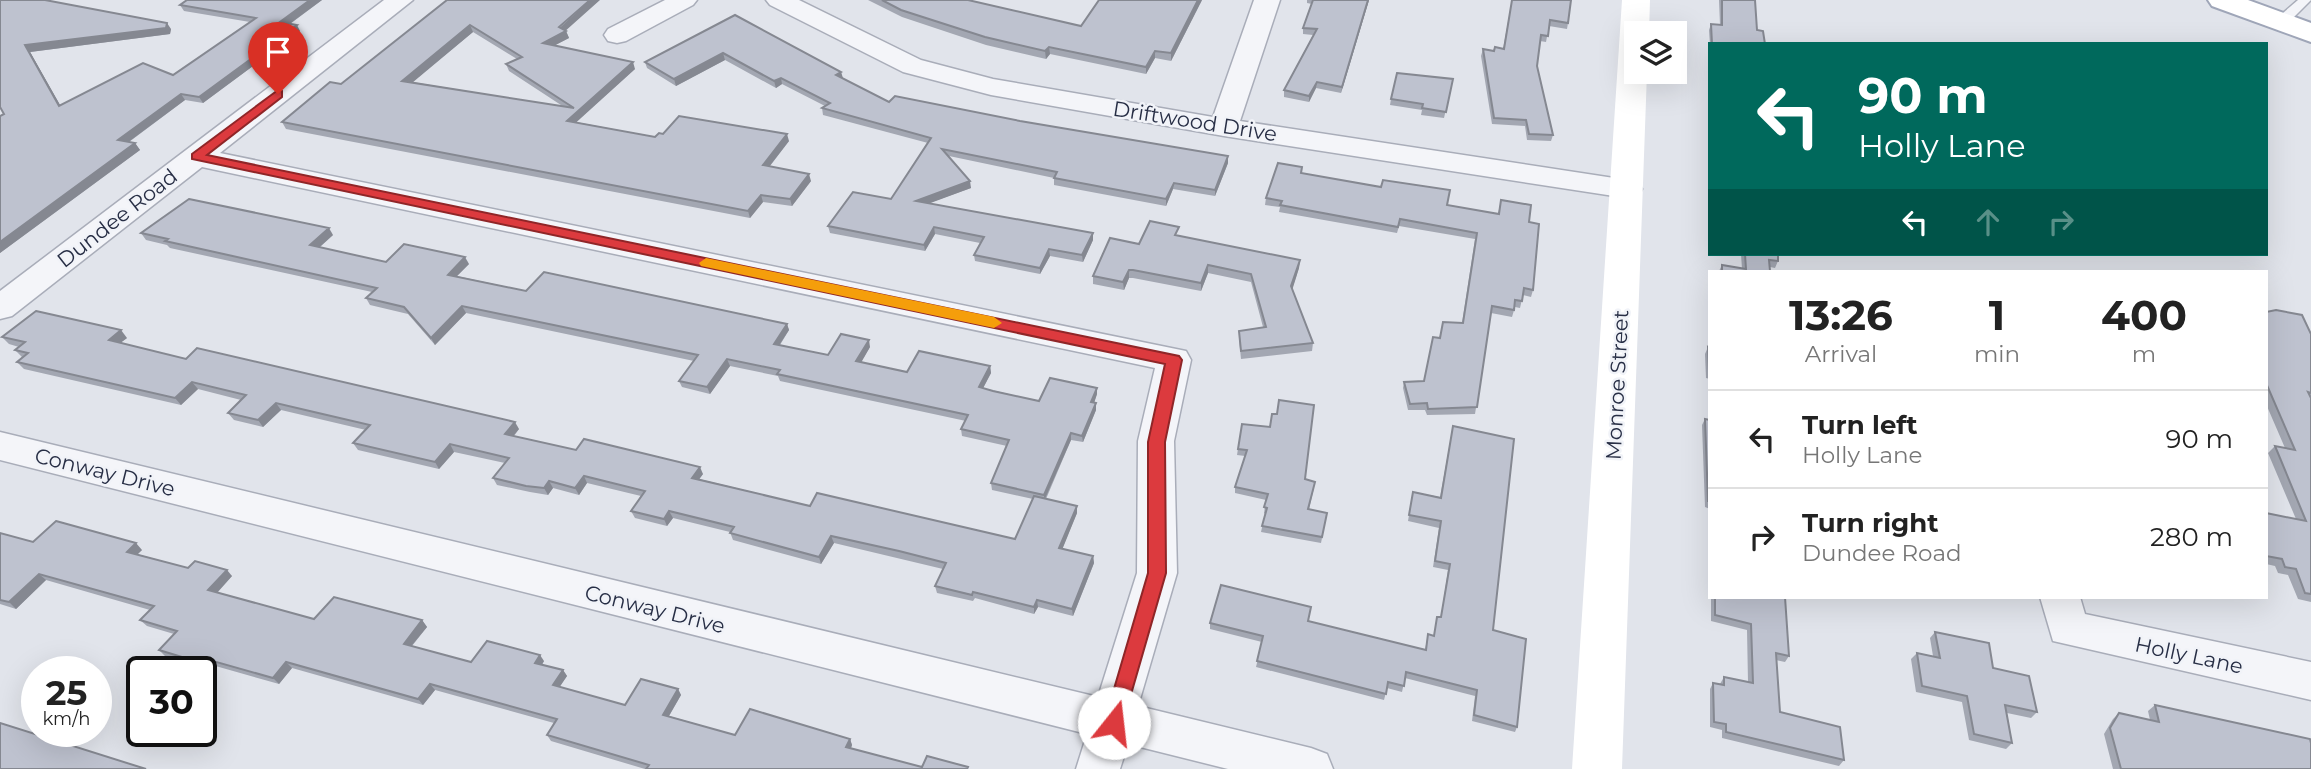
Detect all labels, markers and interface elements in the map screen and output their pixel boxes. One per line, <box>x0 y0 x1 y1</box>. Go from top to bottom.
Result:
map controls <box>1624 21 1687 84</box>
button: layers <box>1624 21 1687 84</box>
pin <box>248 22 308 94</box>
icon: arrive <box>259 33 297 71</box>
text: 90 m <box>1858 66 1988 125</box>
icon: left <box>1743 70 1834 161</box>
street label: Driftwood Drive <box>1111 96 1279 146</box>
text: Holly Lane <box>1858 126 2026 165</box>
street label: Dundee Road <box>52 163 182 273</box>
icon: left <box>1896 203 1934 241</box>
icon: ahead <box>1969 203 2007 241</box>
icon: right <box>2042 203 2080 241</box>
text: 13:26 <box>1789 289 1893 341</box>
text: 1 <box>1989 289 2005 341</box>
text: 400 <box>2101 289 2187 341</box>
street label: Monroe Street <box>1601 309 1633 461</box>
text: Arrival <box>1805 340 1877 368</box>
text: min <box>1974 340 2020 368</box>
text: m <box>2132 340 2156 368</box>
text: Turn left <box>1802 409 1918 441</box>
icon: left <box>1743 420 1781 458</box>
text: 90 m <box>2166 423 2233 455</box>
text: Holly Lane <box>1802 441 1922 469</box>
street label: Conway Drive <box>32 443 178 501</box>
text: Turn right <box>1802 507 1938 539</box>
icon: right <box>1743 518 1781 556</box>
text: 280 m <box>2150 521 2233 553</box>
text: Dundee Road <box>1802 539 1962 567</box>
street label: Conway Drive <box>582 580 728 638</box>
street label: Holly Lane <box>2133 631 2245 679</box>
speed limit sign: 30 <box>126 656 217 747</box>
text: 25 <box>46 671 87 714</box>
position arrow <box>1077 686 1151 760</box>
text: km/h <box>42 708 91 730</box>

